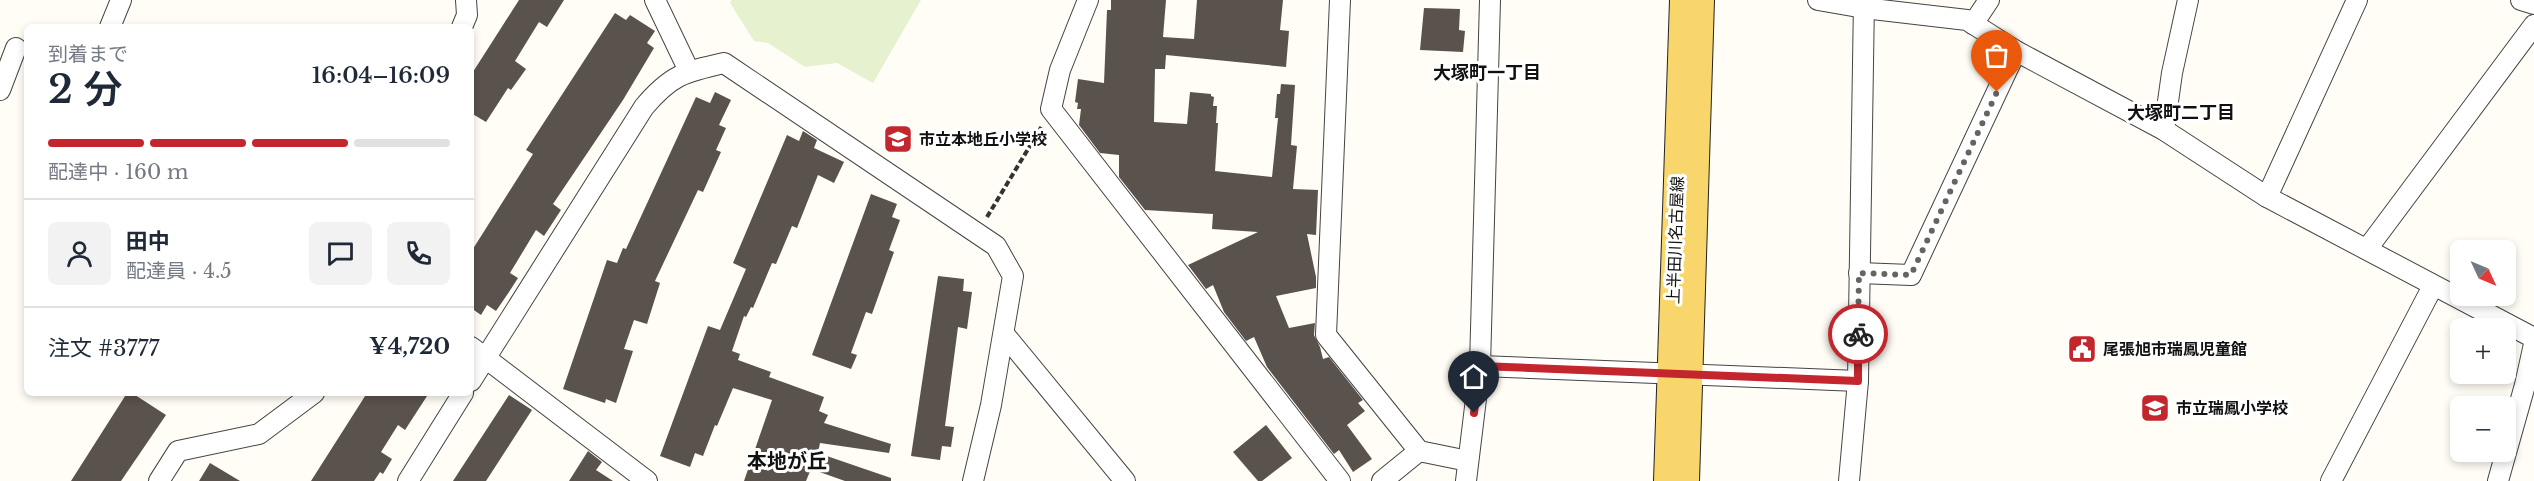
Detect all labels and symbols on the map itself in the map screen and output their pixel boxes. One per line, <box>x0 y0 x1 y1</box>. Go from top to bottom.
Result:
pin <box>1971 30 2022 92</box>
district label: 大塚町一丁目 <box>1433 62 1541 84</box>
district label: 大塚町二丁目 <box>2127 102 2235 124</box>
school or university icon: 市立本地丘小学校 <box>882 123 914 155</box>
place label: 市立本地丘小学校 <box>919 129 1047 149</box>
street label: 上半田川名古屋線 <box>1663 176 1687 304</box>
north arrow <box>2450 240 2516 306</box>
courier <box>1828 304 1888 364</box>
public building icon: 尾張旭市瑞鳳児童館 <box>2066 333 2098 365</box>
place label: 尾張旭市瑞鳳児童館 <box>2103 339 2247 359</box>
pin <box>1448 351 1499 413</box>
school or university icon: 市立瑞鳳小学校 <box>2139 392 2171 424</box>
place label: 市立瑞鳳小学校 <box>2176 398 2288 418</box>
district label: 本地が丘 <box>747 449 827 473</box>

